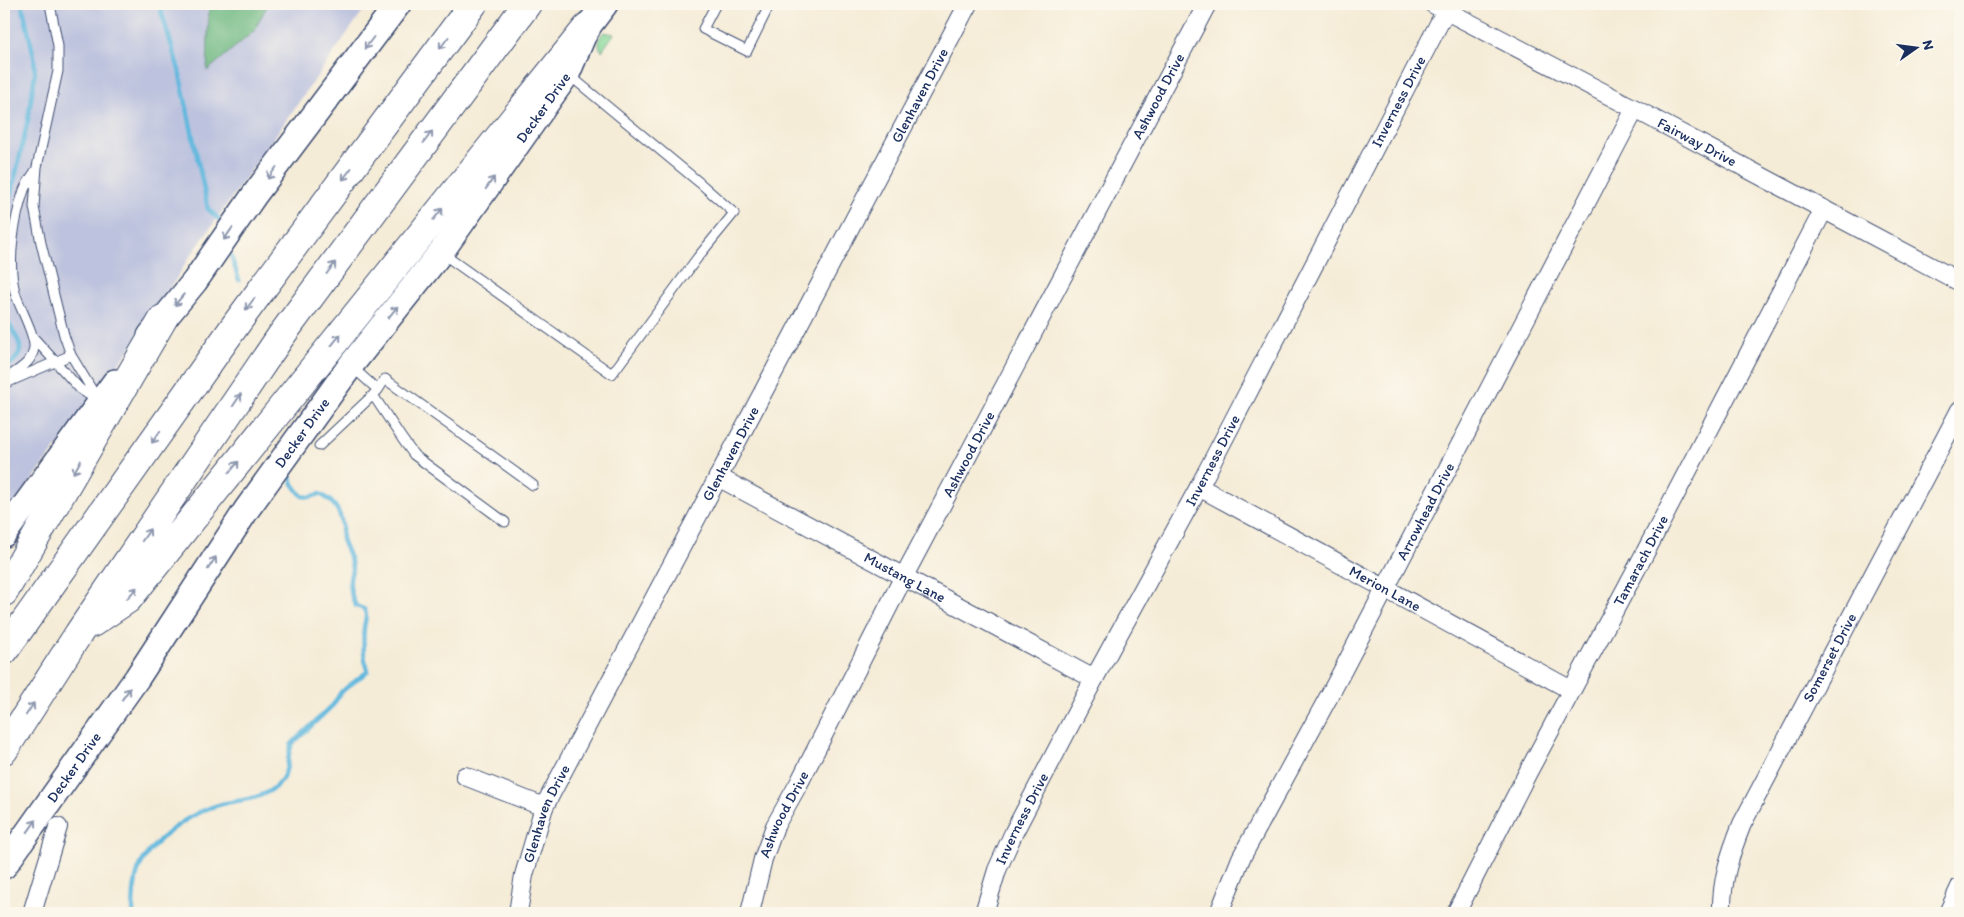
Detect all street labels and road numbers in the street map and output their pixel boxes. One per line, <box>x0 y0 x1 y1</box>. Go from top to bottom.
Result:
street label: Glenhaven Drive <box>887 45 952 146</box>
street label: Ashwood Drive <box>1128 50 1188 142</box>
street label: Inverness Drive <box>1367 53 1430 150</box>
street label: Decker Drive <box>512 69 574 146</box>
street label: Fairway Drive <box>1654 114 1740 170</box>
street label: Decker Drive <box>271 394 333 471</box>
street label: Glenhaven Drive <box>698 403 763 504</box>
street label: Ashwood Drive <box>939 408 999 500</box>
street label: Inverness Drive <box>1181 412 1244 509</box>
street label: Arrowhead Drive <box>1393 459 1458 563</box>
street label: Tamarach Drive <box>1609 512 1672 609</box>
street label: Mustang Lane <box>861 548 949 607</box>
street label: Merion Lane <box>1346 562 1424 615</box>
street label: Somerset Drive <box>1799 610 1860 705</box>
street label: Decker Drive <box>43 728 105 806</box>
street label: Glenhaven Drive <box>519 761 574 865</box>
street label: Ashwood Drive <box>755 768 813 860</box>
street label: Inverness Drive <box>992 770 1052 867</box>

